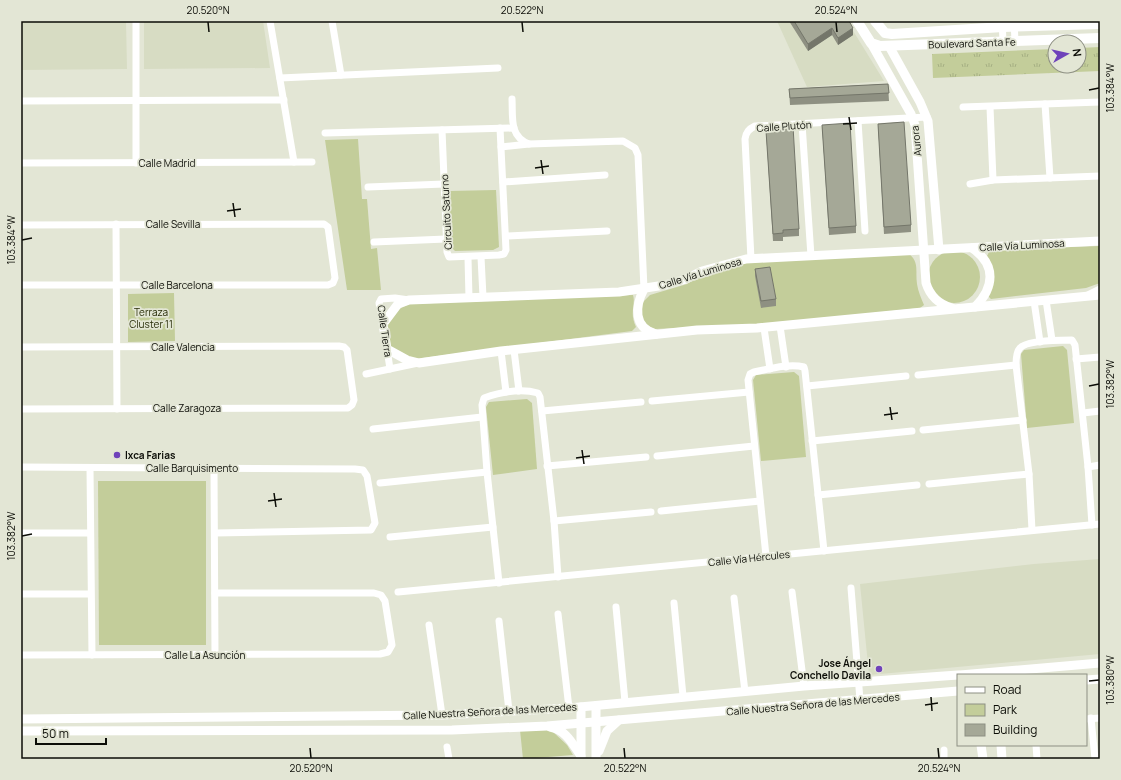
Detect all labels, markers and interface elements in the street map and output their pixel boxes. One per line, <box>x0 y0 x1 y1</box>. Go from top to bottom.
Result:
text: 20.520°N <box>187 3 230 17</box>
text: 20.522°N <box>501 3 543 17</box>
text: 20.524°N <box>815 3 857 17</box>
street label: Boulevard Santa Fe <box>928 34 1016 52</box>
north arrow <box>1047 34 1087 74</box>
text: N <box>1069 48 1085 58</box>
text: 103.384°W <box>1103 63 1117 113</box>
street label: Calle Plutón <box>756 117 812 135</box>
street label: Aurora <box>907 125 925 157</box>
street label: Calle Madrid <box>139 156 196 170</box>
street label: Circuito Saturno <box>437 174 455 250</box>
text: 103.384°W <box>4 215 18 265</box>
street label: Calle Sevilla <box>146 217 200 231</box>
street label: Calle Vía Luminosa <box>979 236 1065 254</box>
street label: Calle Vía Luminosa <box>657 254 743 292</box>
street label: Calle Barcelona <box>141 278 213 292</box>
street label: Calle Tierra <box>374 304 396 358</box>
park label: Terraza Cluster 11 <box>129 305 173 331</box>
street label: Calle Valencia <box>151 340 215 354</box>
text: 103.382°W <box>1103 359 1117 408</box>
street label: Calle Zaragoza <box>153 401 221 415</box>
place label: Ixca Farias <box>125 448 176 462</box>
marker: Ixca Farias <box>112 450 122 460</box>
street label: Calle Barquisimento <box>146 461 238 475</box>
text: 103.382°W <box>4 511 18 560</box>
street label: Calle Vía Hércules <box>707 547 791 569</box>
street label: Calle La Asunción <box>165 648 246 662</box>
text: 103.380°W <box>1103 655 1117 705</box>
place label: Jose Ángel Conchello Davila <box>790 656 871 682</box>
marker: Jose Ángel Conchello Davila <box>874 664 884 674</box>
legend <box>957 674 1087 746</box>
text: Road <box>993 681 1021 698</box>
street label: Calle Nuestra Señora de las Mercedes <box>726 689 900 719</box>
street label: Calle Nuestra Señora de las Mercedes <box>403 699 577 723</box>
text: Park <box>993 701 1018 718</box>
scale bar <box>36 720 106 746</box>
text: Building <box>993 721 1037 738</box>
text: 50 m <box>42 725 69 742</box>
text: 20.520°N <box>290 761 333 775</box>
text: 20.522°N <box>604 761 646 775</box>
text: 20.524°N <box>918 761 960 775</box>

